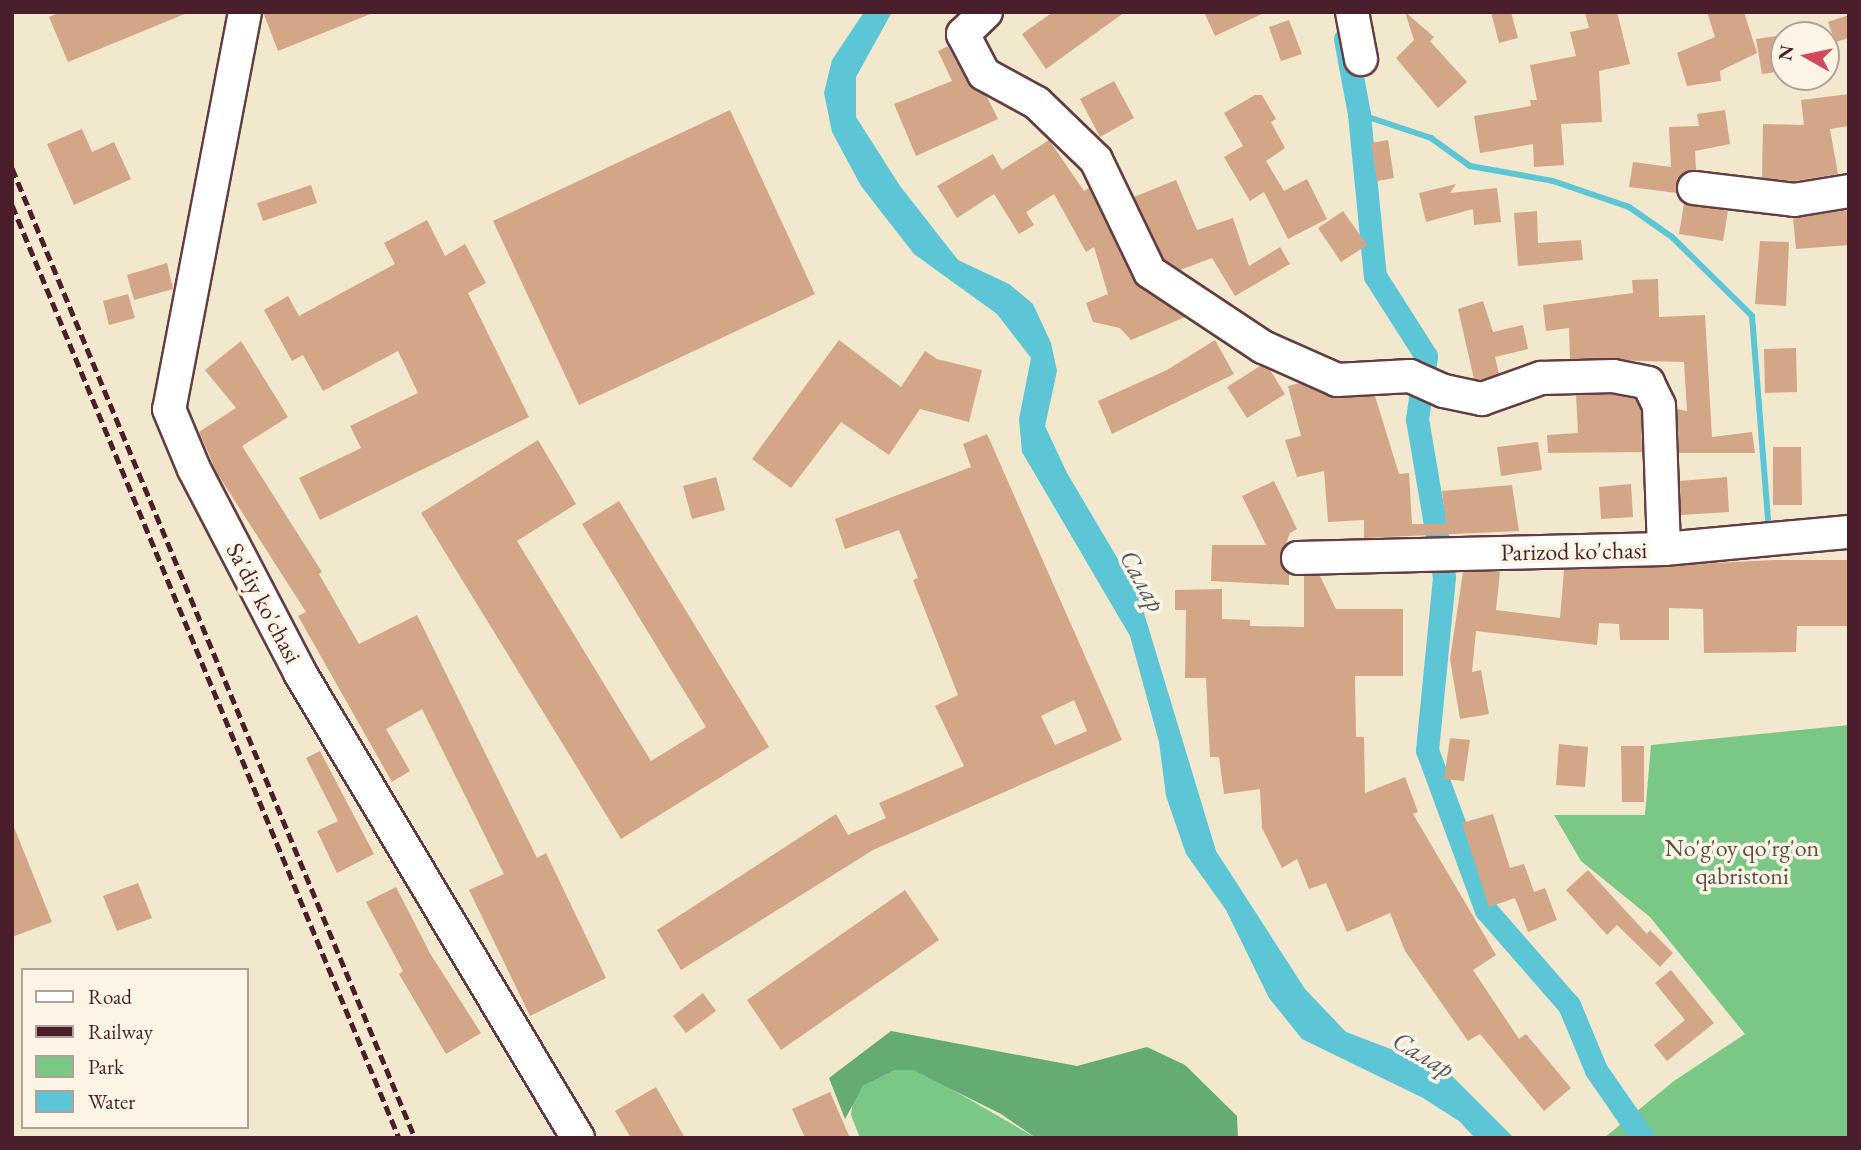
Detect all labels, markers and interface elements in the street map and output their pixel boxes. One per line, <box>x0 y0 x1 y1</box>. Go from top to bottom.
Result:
north arrow <box>1770 21 1840 91</box>
text: N <box>1772 43 1799 62</box>
street label: Parizod ko'chasi <box>1500 535 1648 567</box>
street label: Sa'diy ko'chasi <box>220 538 308 668</box>
water label: Салар <box>1112 545 1172 617</box>
park label: No'g'oy qo'rg'on qabristoni <box>1665 834 1819 890</box>
legend <box>21 968 248 1129</box>
text: Road <box>88 983 132 1010</box>
text: Railway <box>88 1018 153 1045</box>
water label: Салар <box>1387 1025 1459 1085</box>
text: Park <box>88 1053 124 1080</box>
text: Water <box>88 1088 135 1115</box>

